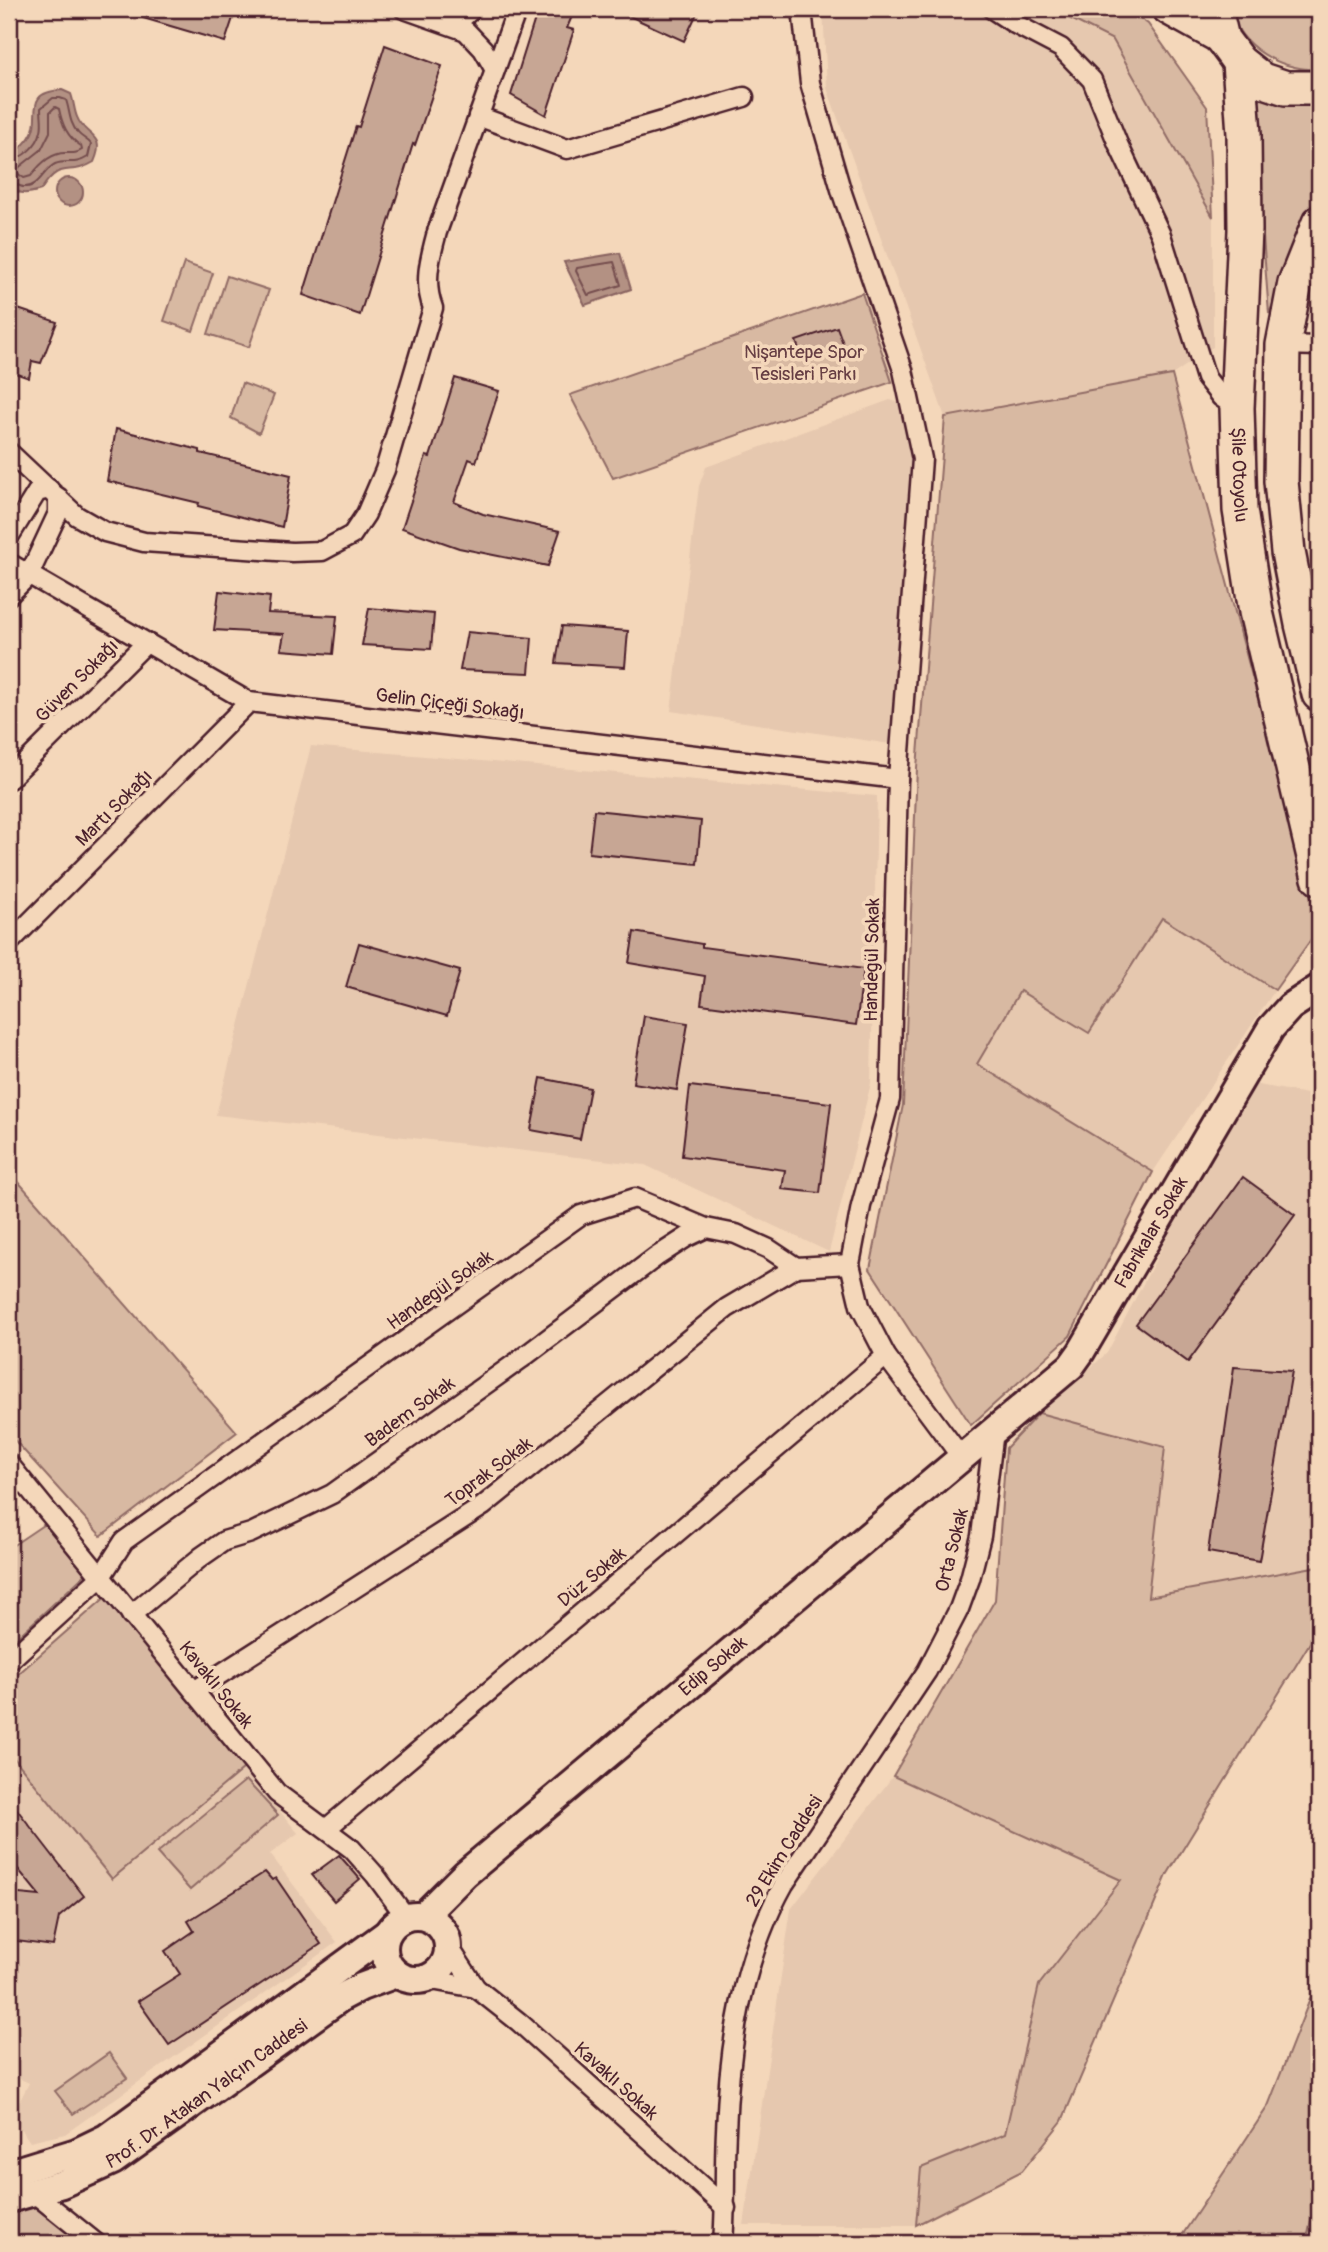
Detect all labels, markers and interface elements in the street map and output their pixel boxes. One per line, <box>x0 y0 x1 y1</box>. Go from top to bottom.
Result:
park label: Nişantepe Spor Tesisleri Parkı <box>744 340 864 386</box>
street label: Şile Otoyolu <box>1226 427 1254 524</box>
street label: Güven Sokağı <box>30 634 124 728</box>
street label: Gelin Çiçeği Sokağı <box>374 683 526 725</box>
street label: Martı Sokağı <box>70 764 158 852</box>
street label: Handegül Sokak <box>859 898 885 1022</box>
street label: Fabrikalar Sokak <box>1109 1172 1193 1293</box>
street label: Handegül Sokak <box>382 1245 498 1335</box>
street label: Badem Sokak <box>360 1371 460 1453</box>
street label: Toprak Sokak <box>441 1431 537 1512</box>
street label: Orta Sokak <box>930 1506 974 1594</box>
street label: Düz Sokak <box>553 1541 631 1612</box>
street label: Edip Sokak <box>674 1631 752 1702</box>
street label: Kavaklı Sokak <box>174 1637 259 1734</box>
street label: 29 Ekim Caddesi <box>740 1791 828 1911</box>
street label: Prof. Dr. Atakan Yalçın Caddesi <box>102 2014 312 2175</box>
street label: Kavaklı Sokak <box>569 2037 663 2125</box>

